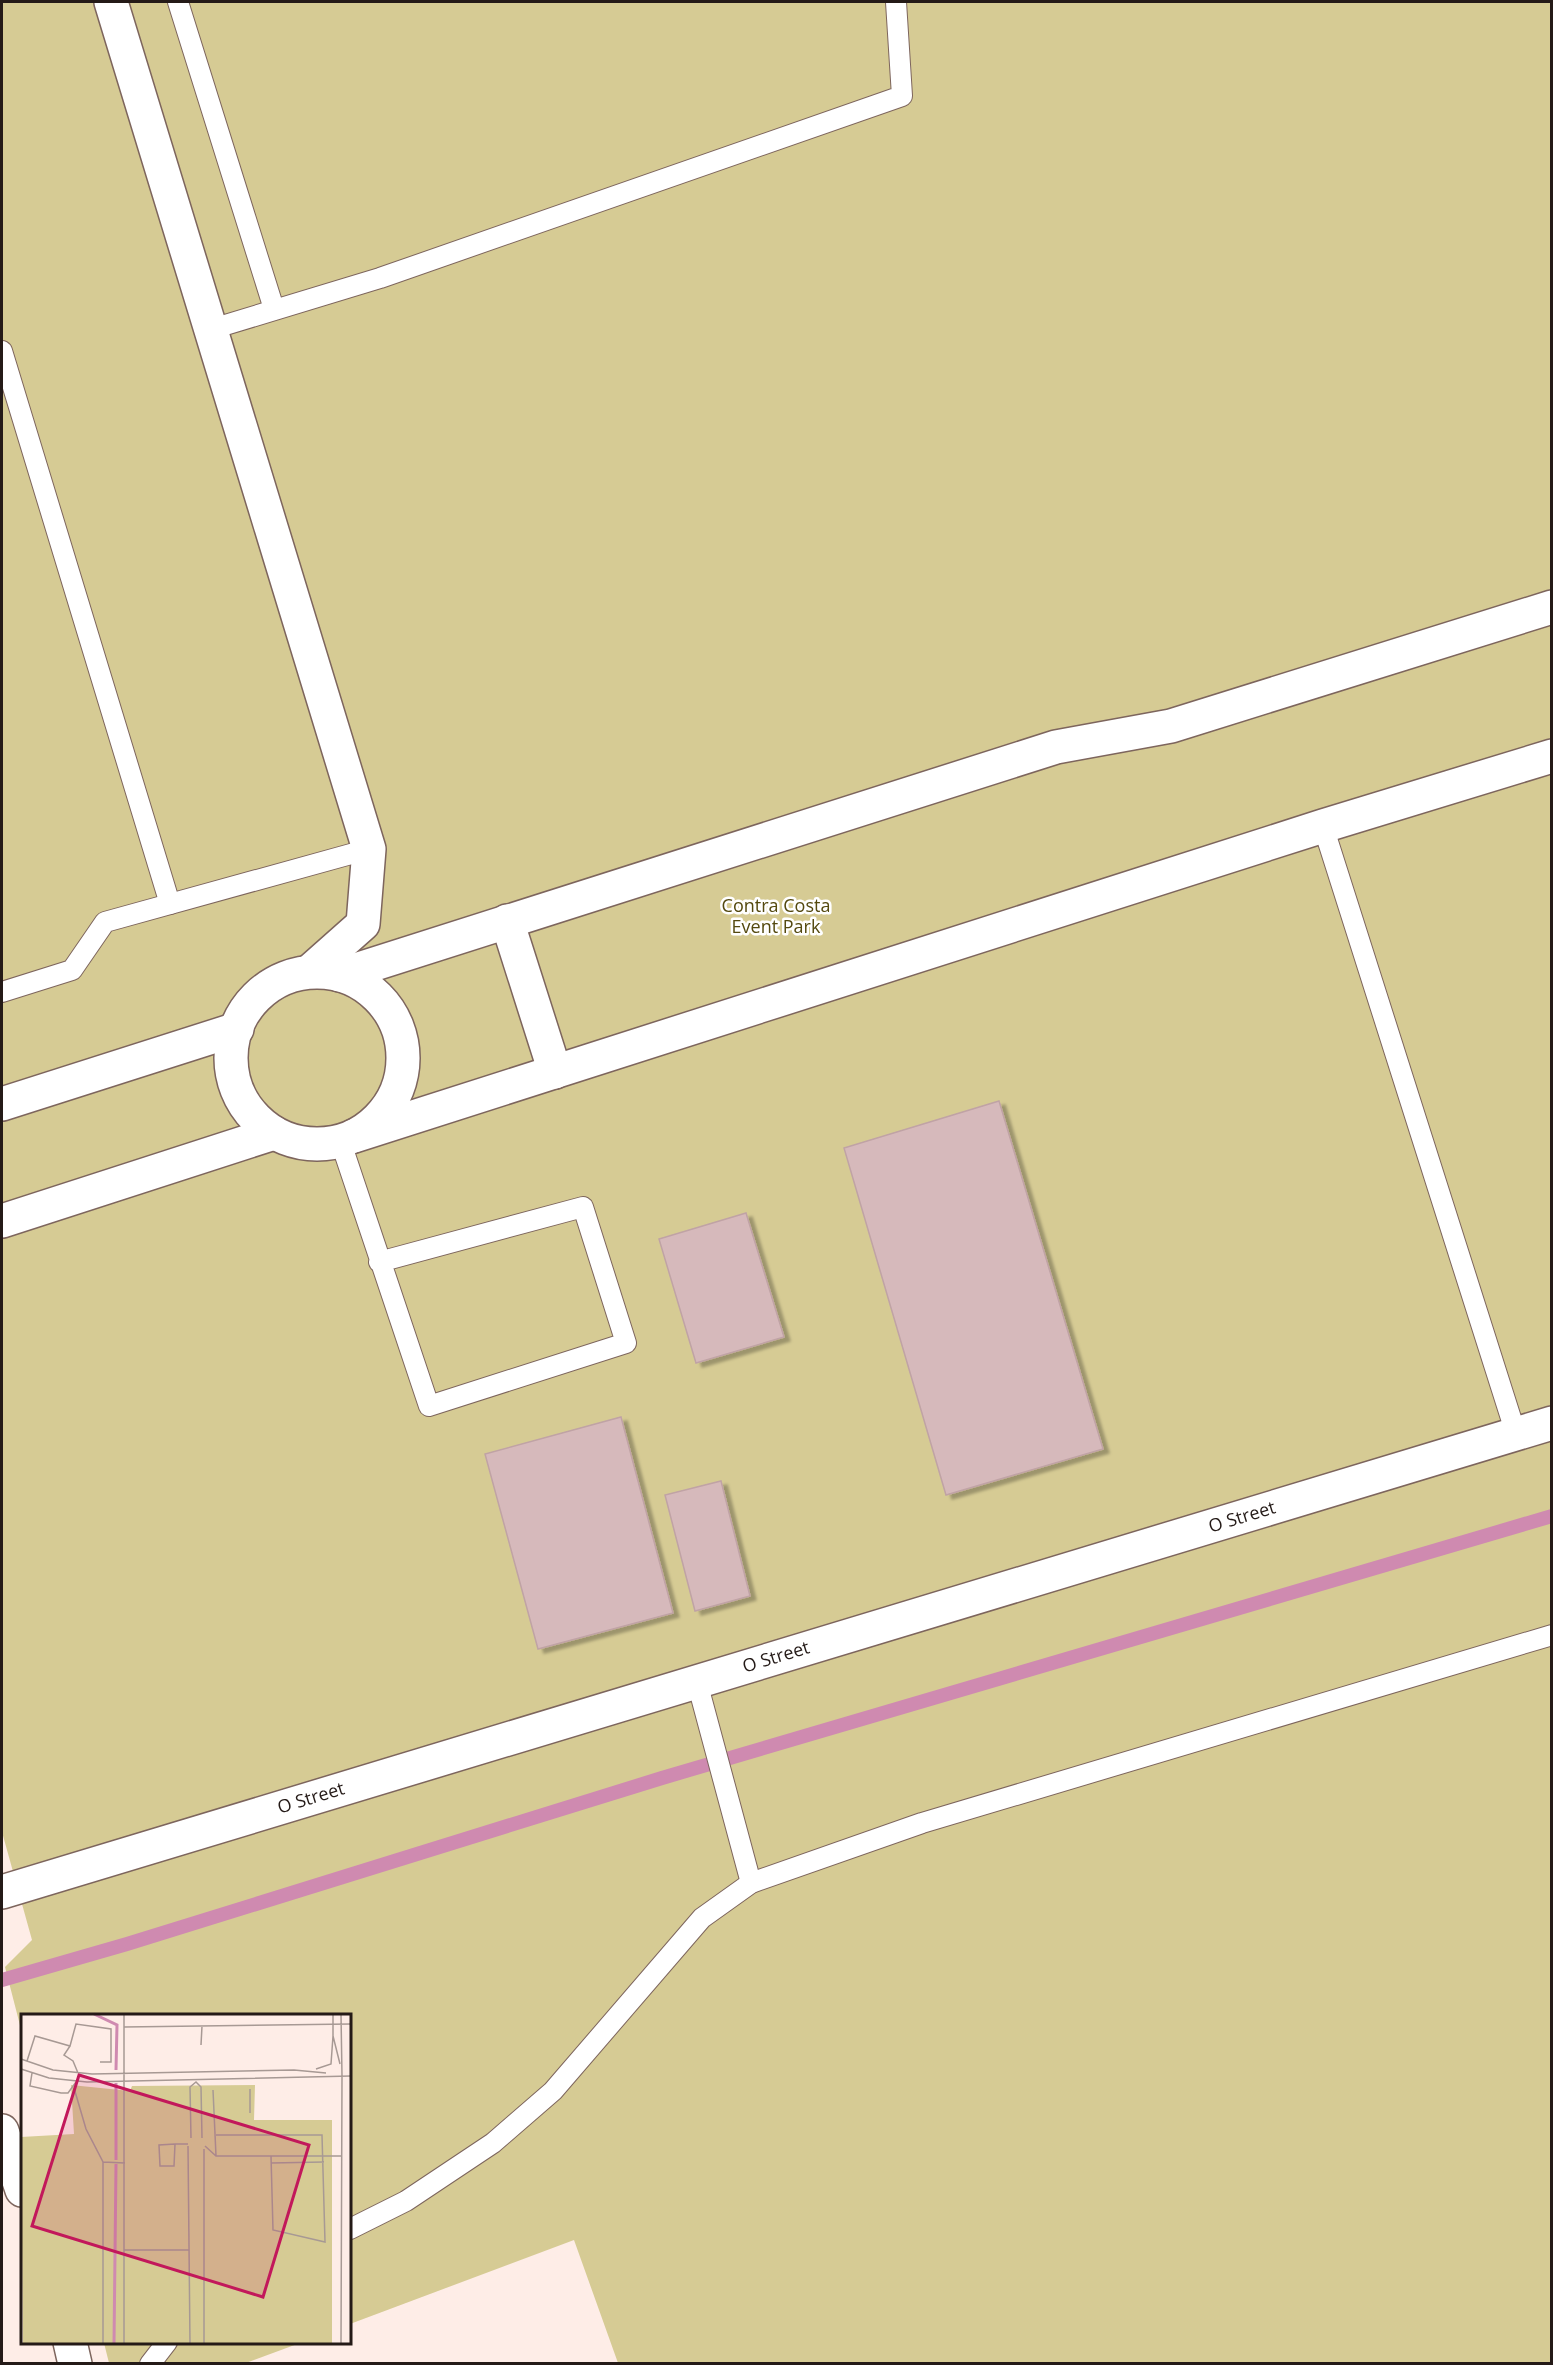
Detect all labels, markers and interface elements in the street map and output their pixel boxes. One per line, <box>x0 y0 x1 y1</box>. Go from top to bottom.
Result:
park label: Contra Costa Event Park <box>722 893 830 938</box>
street label: O Street <box>1205 1494 1278 1538</box>
street label: O Street <box>739 1634 812 1678</box>
street label: O Street <box>274 1775 347 1819</box>
inset map <box>21 2014 351 2344</box>

